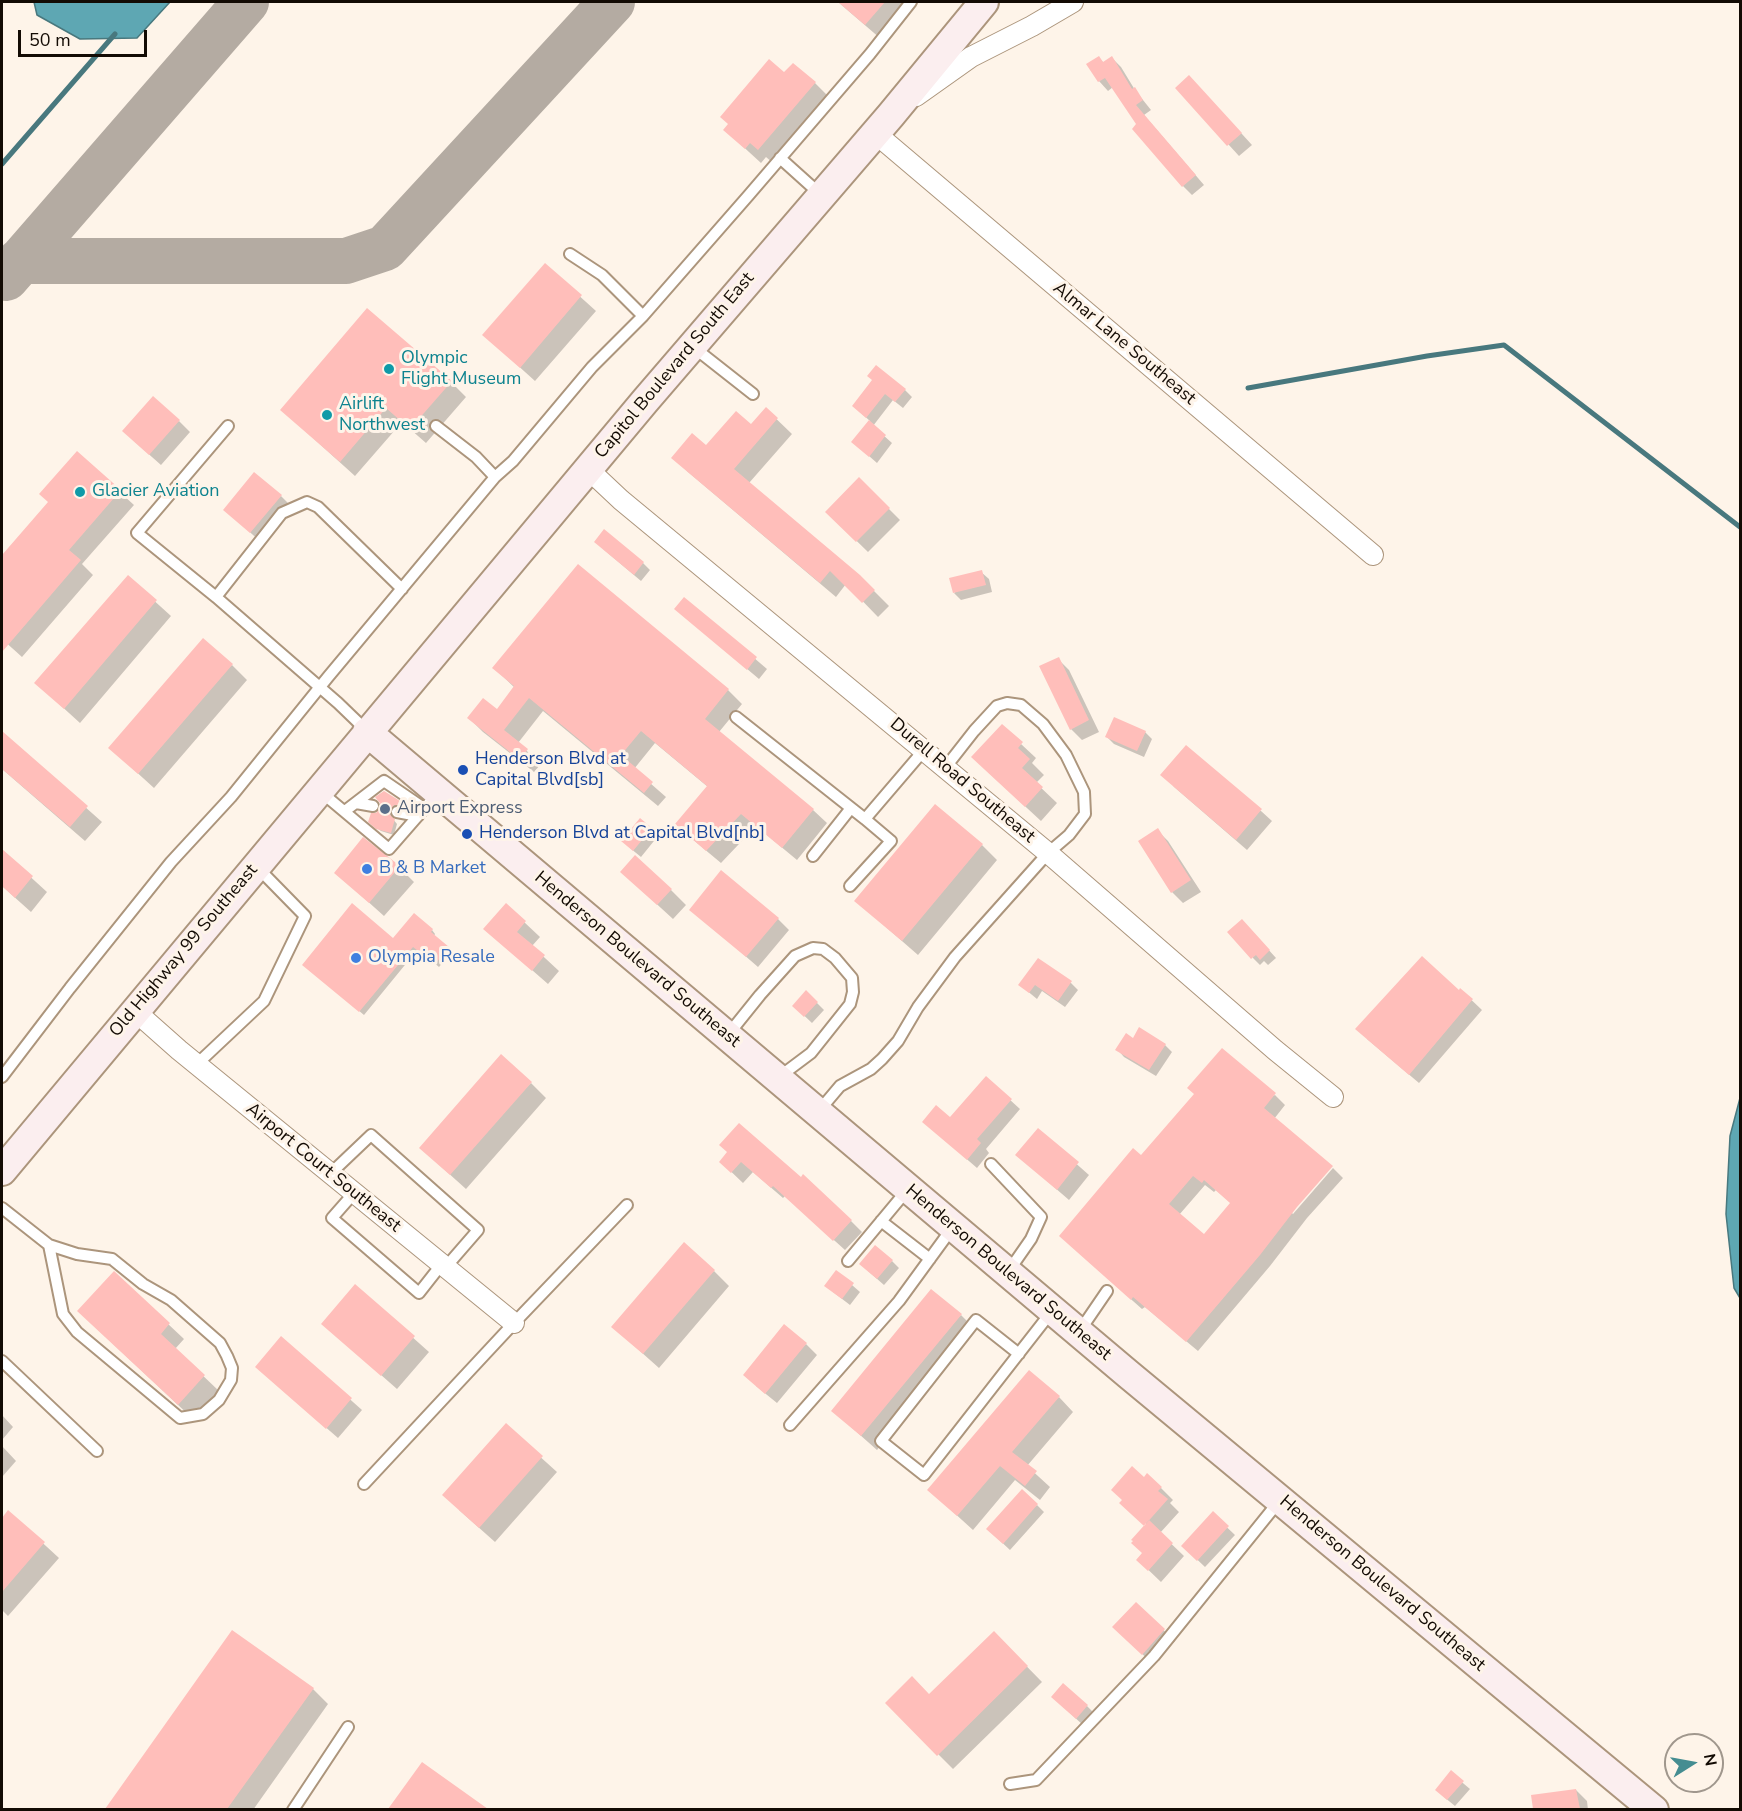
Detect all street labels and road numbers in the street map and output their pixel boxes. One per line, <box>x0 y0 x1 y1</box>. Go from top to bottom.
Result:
street label: Capitol Boulevard South East <box>591 269 759 463</box>
street label: Almar Lane Southeast <box>1048 278 1200 410</box>
street label: Durell Road Southeast <box>885 714 1039 848</box>
street label: Old Highway 99 Southeast <box>105 860 263 1042</box>
street label: Henderson Boulevard Southeast <box>530 867 744 1053</box>
street label: Airport Court Southeast <box>241 1099 405 1237</box>
street label: Henderson Boulevard Southeast <box>901 1180 1115 1366</box>
street label: Henderson Boulevard Southeast <box>1275 1491 1489 1677</box>

